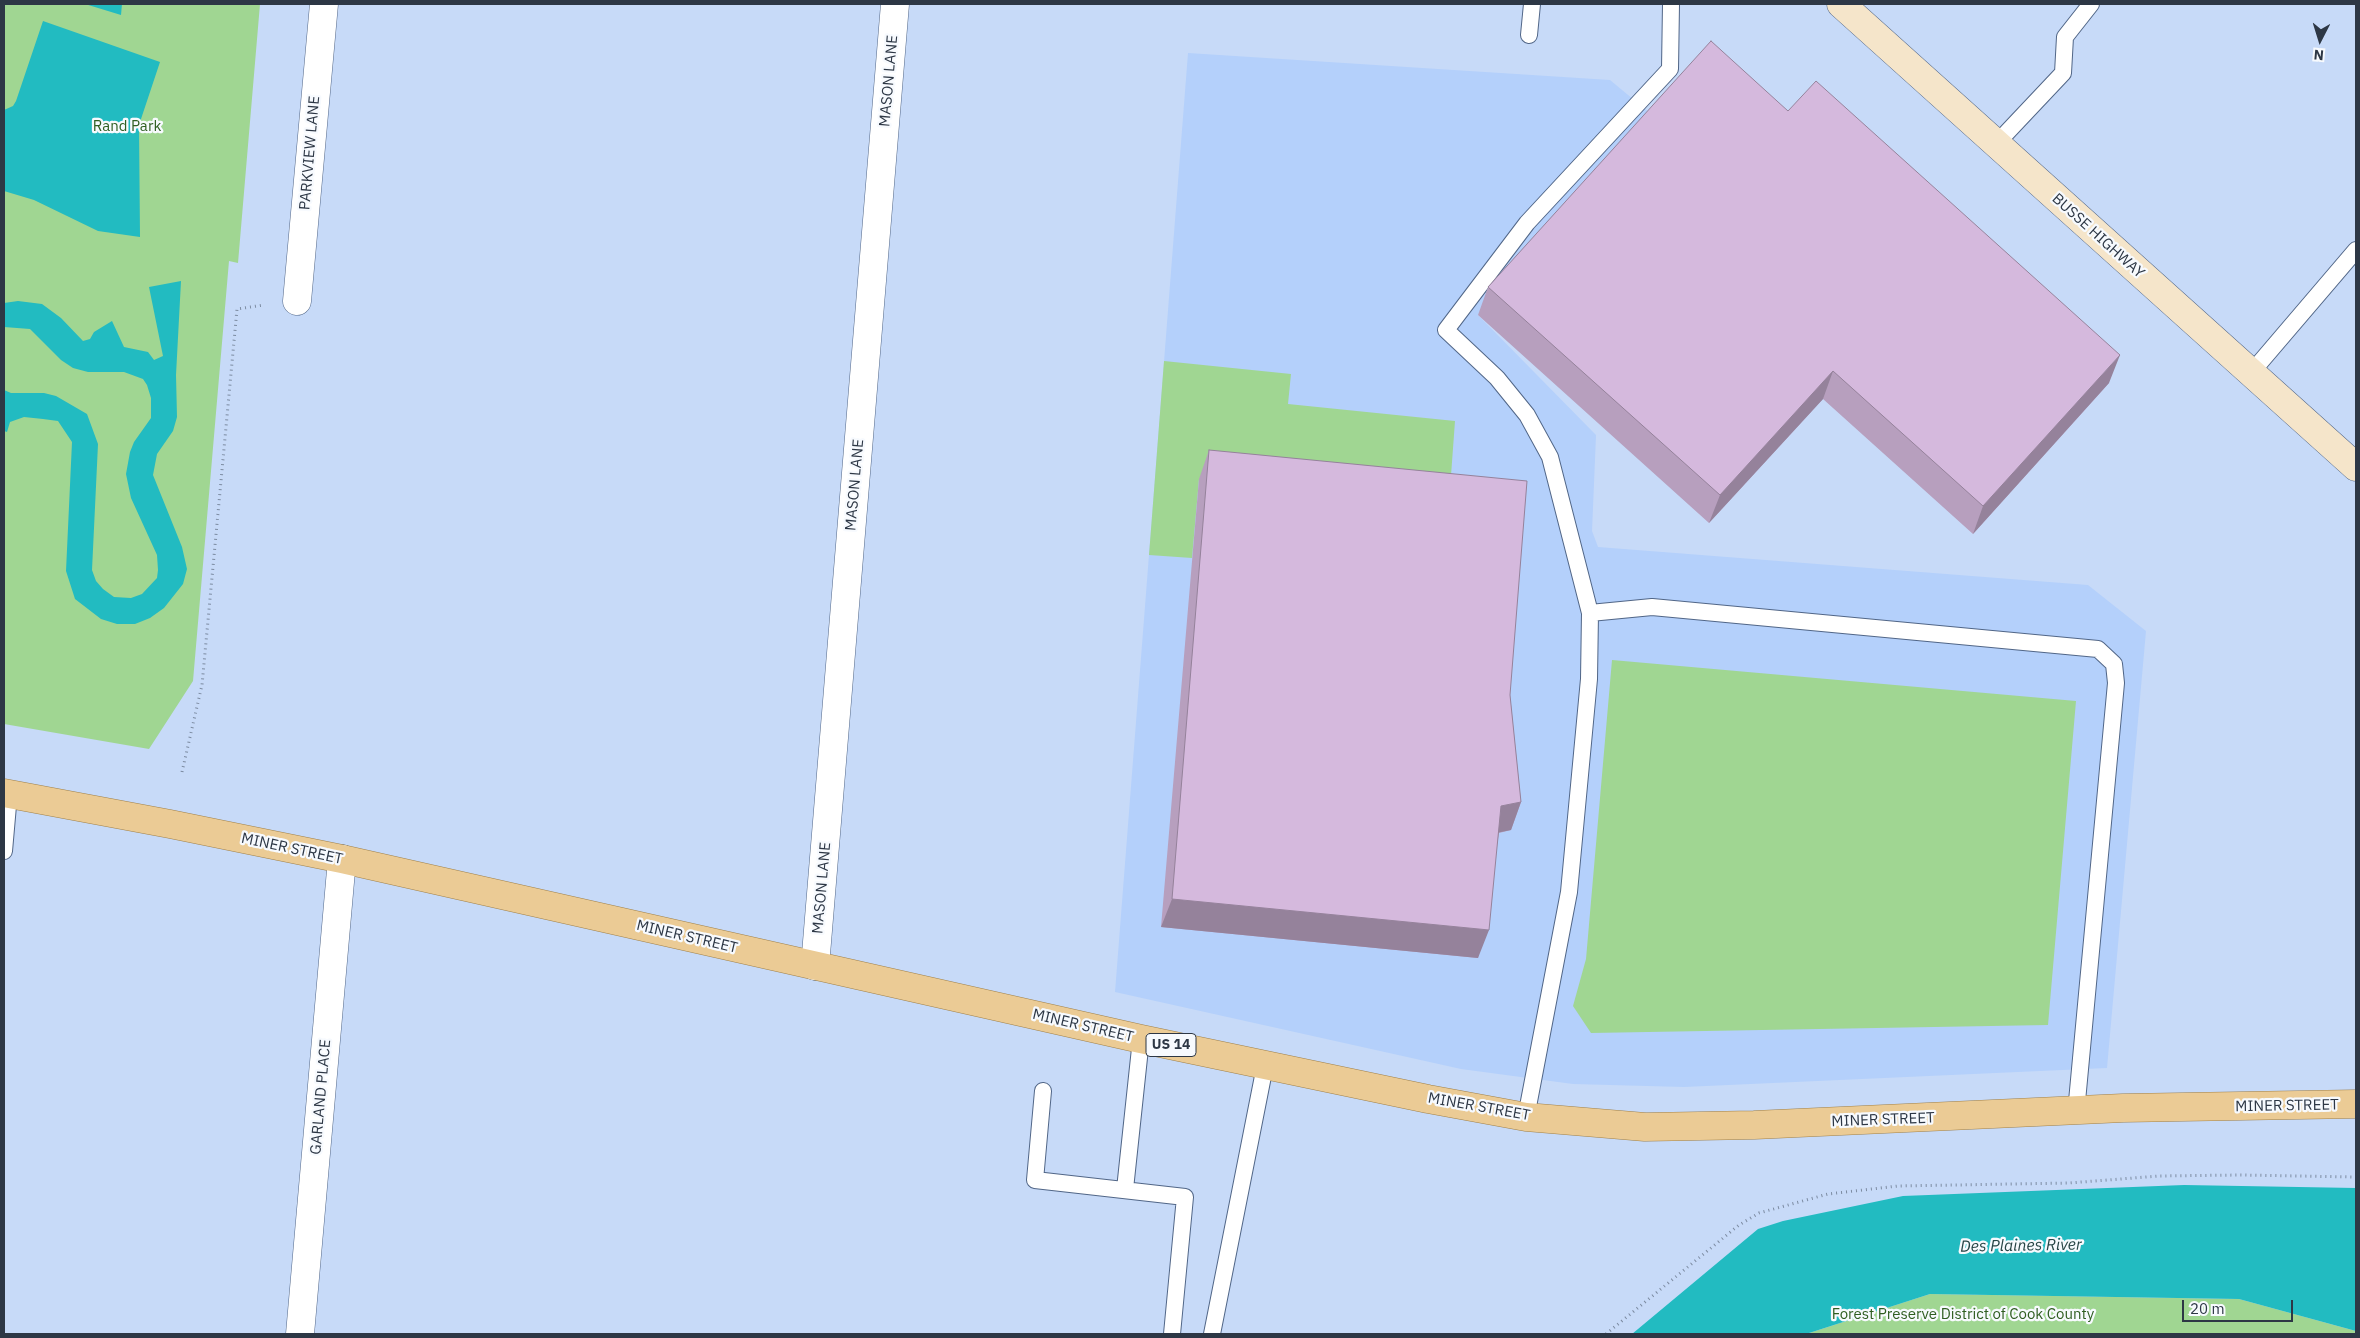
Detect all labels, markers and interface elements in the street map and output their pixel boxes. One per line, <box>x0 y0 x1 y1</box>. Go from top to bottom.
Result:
north arrow <box>2295 15 2345 65</box>
street label: MASON LANE <box>876 34 902 128</box>
text: N <box>2313 46 2325 64</box>
street label: PARKVIEW LANE <box>296 95 324 211</box>
park label: Rand Park <box>93 118 161 136</box>
street label: BUSSE HIGHWAY <box>2048 190 2148 282</box>
street label: MASON LANE <box>842 438 868 532</box>
street label: MINER STREET <box>240 829 344 869</box>
street label: MASON LANE <box>809 841 835 935</box>
street label: MINER STREET <box>635 917 739 957</box>
street label: MINER STREET <box>1031 1006 1135 1046</box>
road number: US 14 <box>1146 1034 1196 1056</box>
street label: GARLAND PLACE <box>307 1039 335 1155</box>
street label: MINER STREET <box>1427 1089 1531 1125</box>
street label: MINER STREET <box>2235 1096 2339 1116</box>
street label: MINER STREET <box>1831 1109 1935 1131</box>
water label: Des Plaines River <box>1960 1235 2082 1257</box>
scale bar <box>2185 1290 2296 1322</box>
text: 20 m <box>2190 1299 2225 1318</box>
park label: Forest Preserve District of Cook County <box>1832 1306 2094 1324</box>

